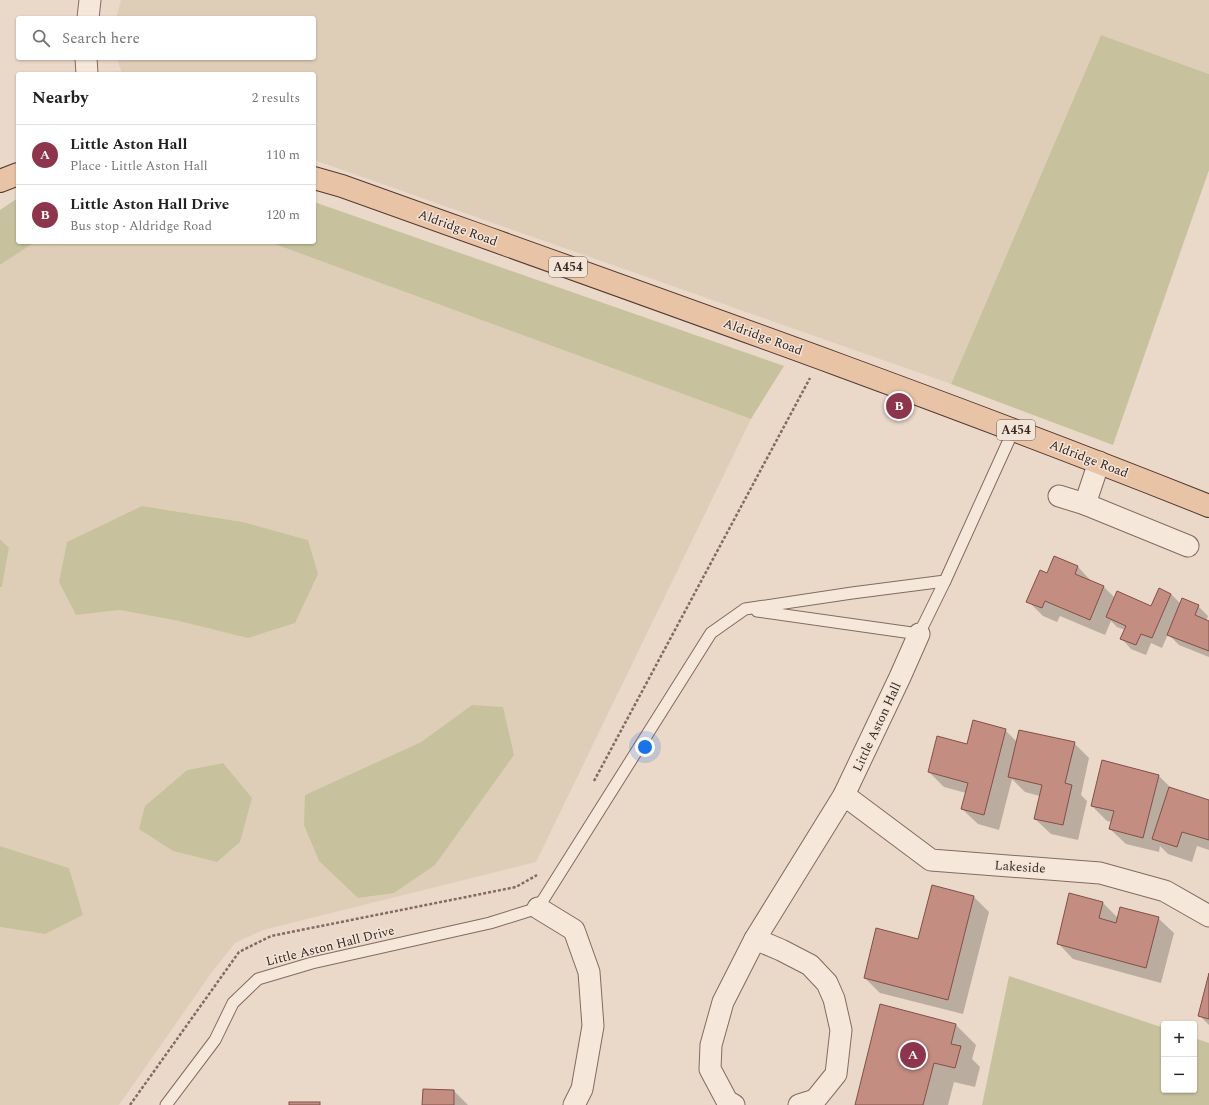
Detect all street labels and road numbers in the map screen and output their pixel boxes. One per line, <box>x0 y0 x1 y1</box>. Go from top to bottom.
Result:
street label: Aldridge Road <box>416 204 500 252</box>
road number: A454 <box>549 257 587 277</box>
street label: Aldridge Road <box>721 313 805 361</box>
road number: A454 <box>997 420 1035 440</box>
street label: Aldridge Road <box>1047 435 1131 483</box>
street label: Little Aston Hall <box>847 679 907 775</box>
street label: Lakeside <box>994 855 1046 879</box>
street label: Little Aston Hall Drive <box>264 920 396 972</box>

